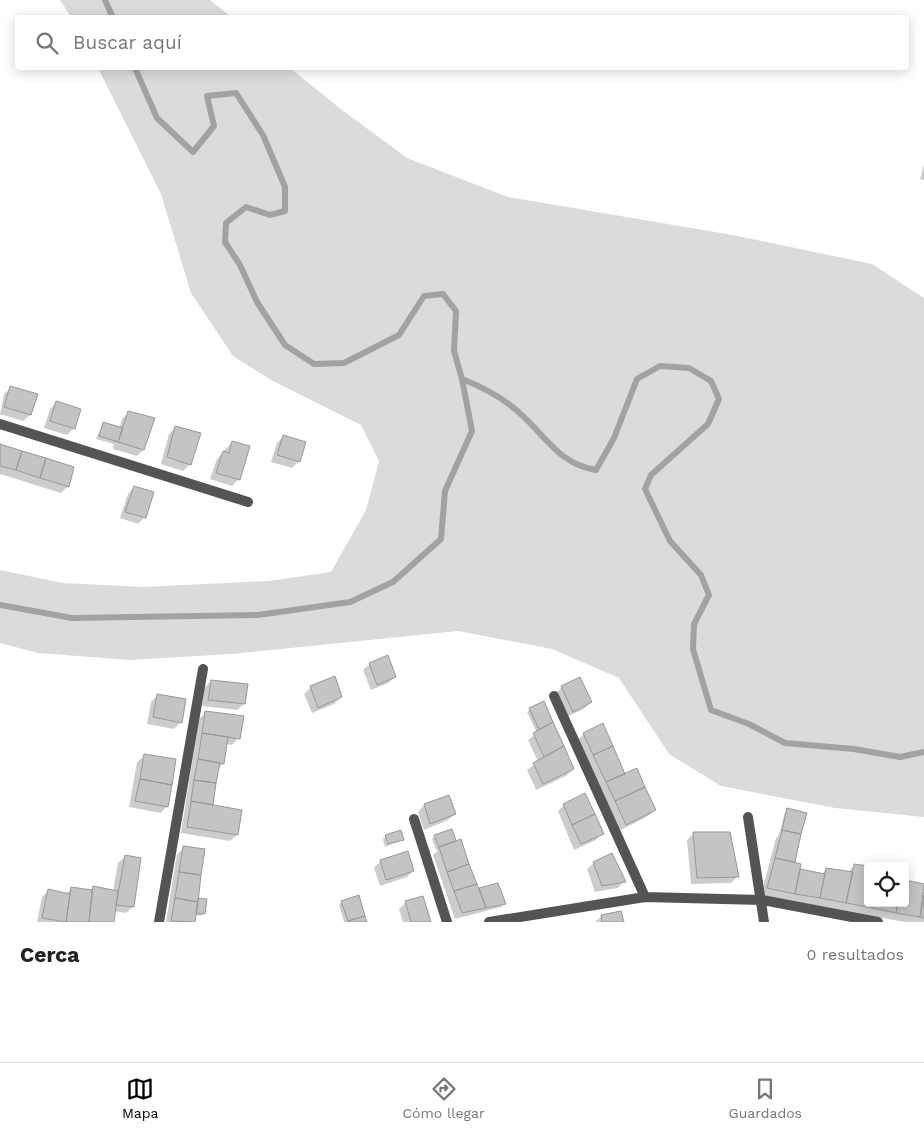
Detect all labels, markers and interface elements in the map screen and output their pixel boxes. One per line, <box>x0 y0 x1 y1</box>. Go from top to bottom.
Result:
search box <box>15 15 909 70</box>
icon: search <box>33 29 61 57</box>
text: Buscar aquí <box>73 31 182 54</box>
map controls <box>864 862 909 907</box>
button: locate <box>864 862 909 907</box>
text: Cerca <box>20 942 79 967</box>
text: 0 resultados <box>806 945 904 964</box>
tab: Mapa <box>122 1075 158 1121</box>
tab: Cómo llegar <box>402 1075 485 1121</box>
tab: Guardados <box>729 1075 802 1121</box>

